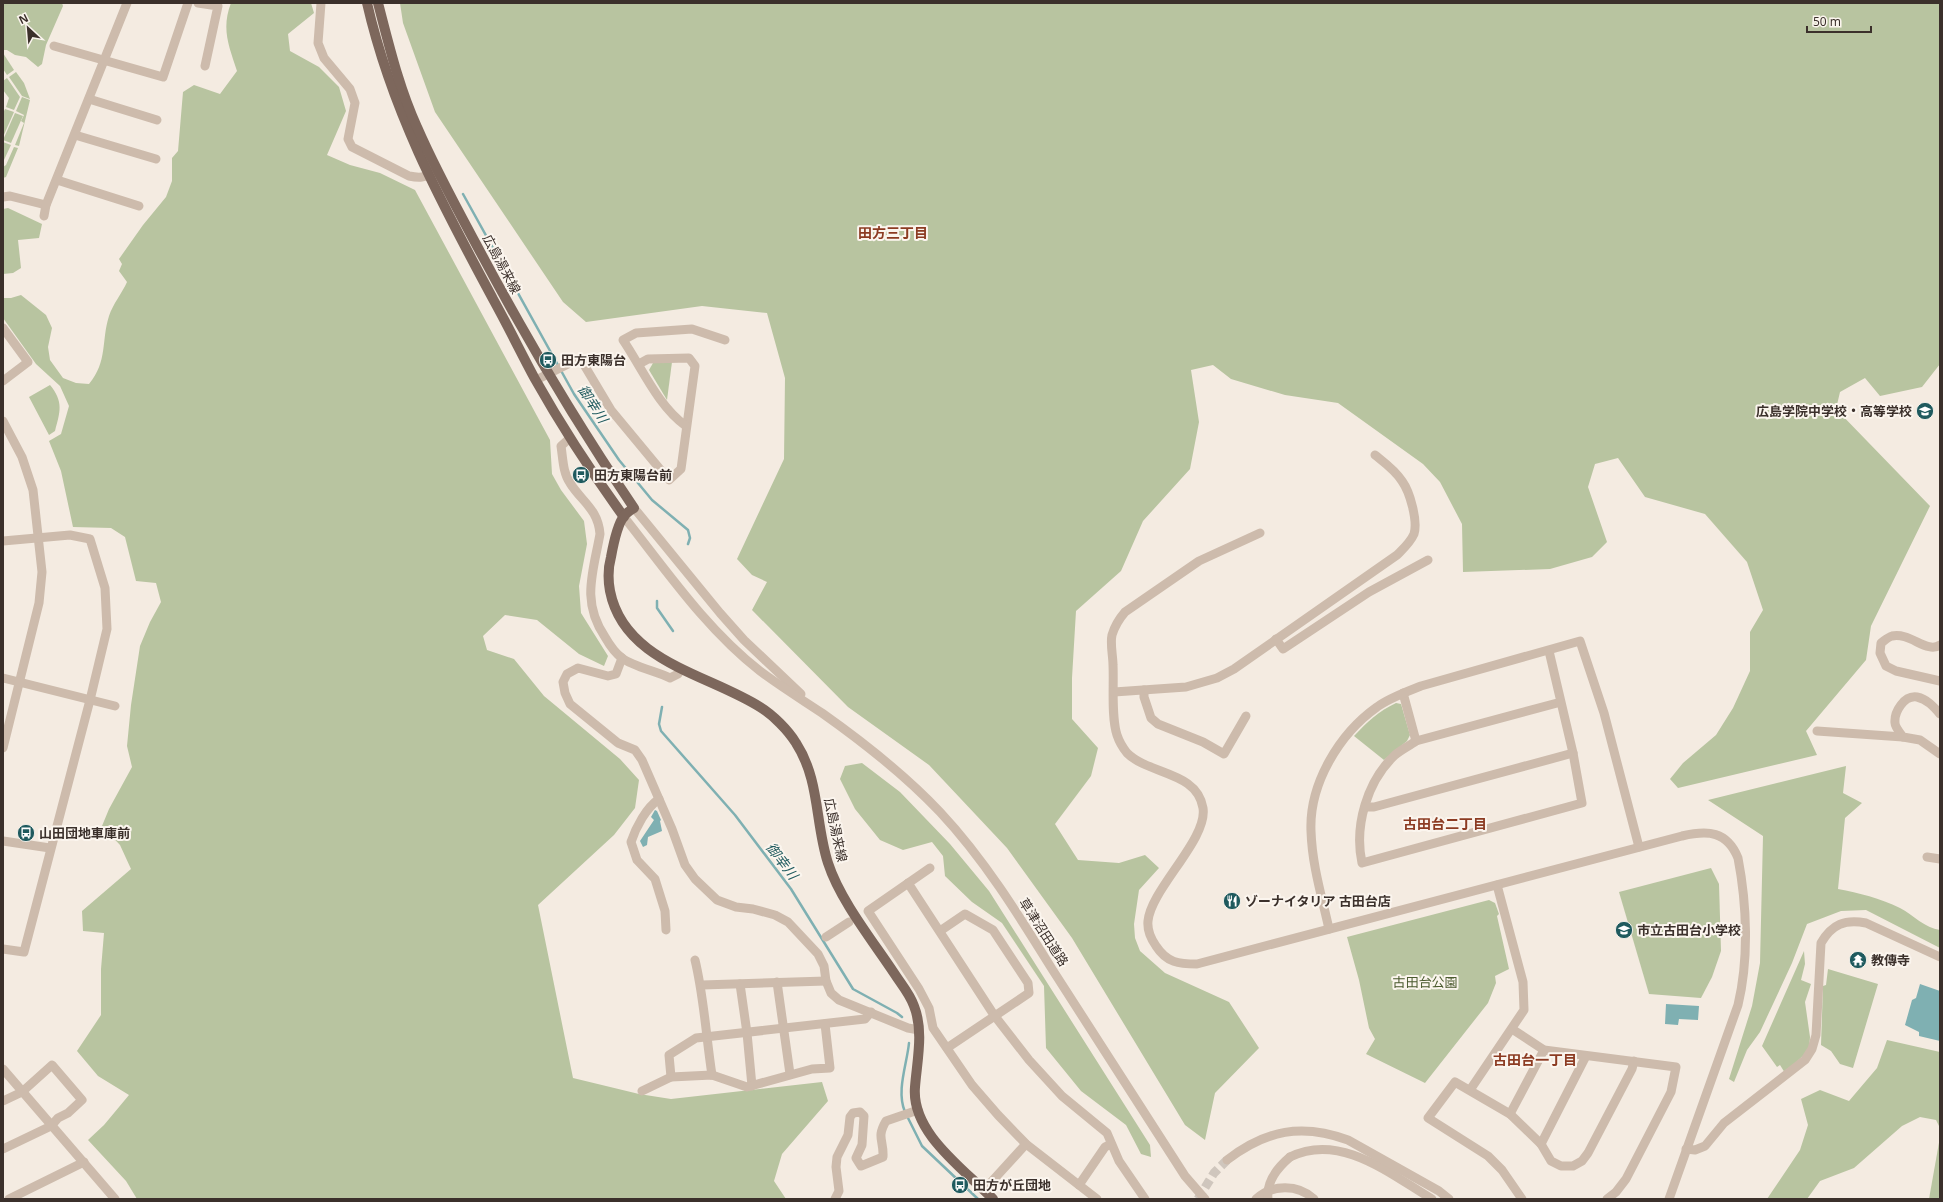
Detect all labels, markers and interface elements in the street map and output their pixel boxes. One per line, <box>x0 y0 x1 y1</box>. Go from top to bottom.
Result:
north arrow <box>8 8 48 48</box>
scale bar <box>1807 8 1871 34</box>
text: N <box>16 10 31 27</box>
text: 50 m <box>1813 13 1841 30</box>
district label: 田方三丁目 <box>858 223 928 242</box>
street label: 広島湯来線 <box>479 231 525 297</box>
bus stop icon: 田方東陽台 <box>538 350 558 370</box>
place label: 田方東陽台 <box>561 351 626 369</box>
water label: 御幸川 <box>574 381 614 428</box>
school or university icon: 広島学院中学校・高等学校 <box>1915 401 1935 421</box>
place label: 広島学院中学校・高等学校 <box>1756 402 1912 420</box>
bus stop icon: 田方東陽台前 <box>571 465 591 485</box>
place label: 田方東陽台前 <box>594 466 672 484</box>
street label: 広島湯来線 <box>820 796 852 864</box>
district label: 古田台二丁目 <box>1403 814 1487 833</box>
bus stop icon: 山田団地車庫前 <box>16 823 36 843</box>
place label: 山田団地車庫前 <box>39 824 130 842</box>
water label: 御幸川 <box>762 838 804 885</box>
restaurant icon: ゾーナイタリア 古田台店 <box>1222 891 1242 911</box>
place label: ゾーナイタリア 古田台店 <box>1245 892 1391 910</box>
street label: 草津沼田道路 <box>1015 894 1073 970</box>
school or university icon: 市立古田台小学校 <box>1614 920 1634 940</box>
place label: 市立古田台小学校 <box>1637 921 1741 939</box>
temple icon: 教傳寺 <box>1848 950 1868 970</box>
place label: 教傳寺 <box>1871 951 1910 969</box>
park label: 古田台公園 <box>1392 973 1458 991</box>
district label: 古田台一丁目 <box>1493 1050 1577 1069</box>
bus stop icon: 田方が丘団地 <box>950 1175 970 1195</box>
place label: 田方が丘団地 <box>973 1176 1051 1194</box>

